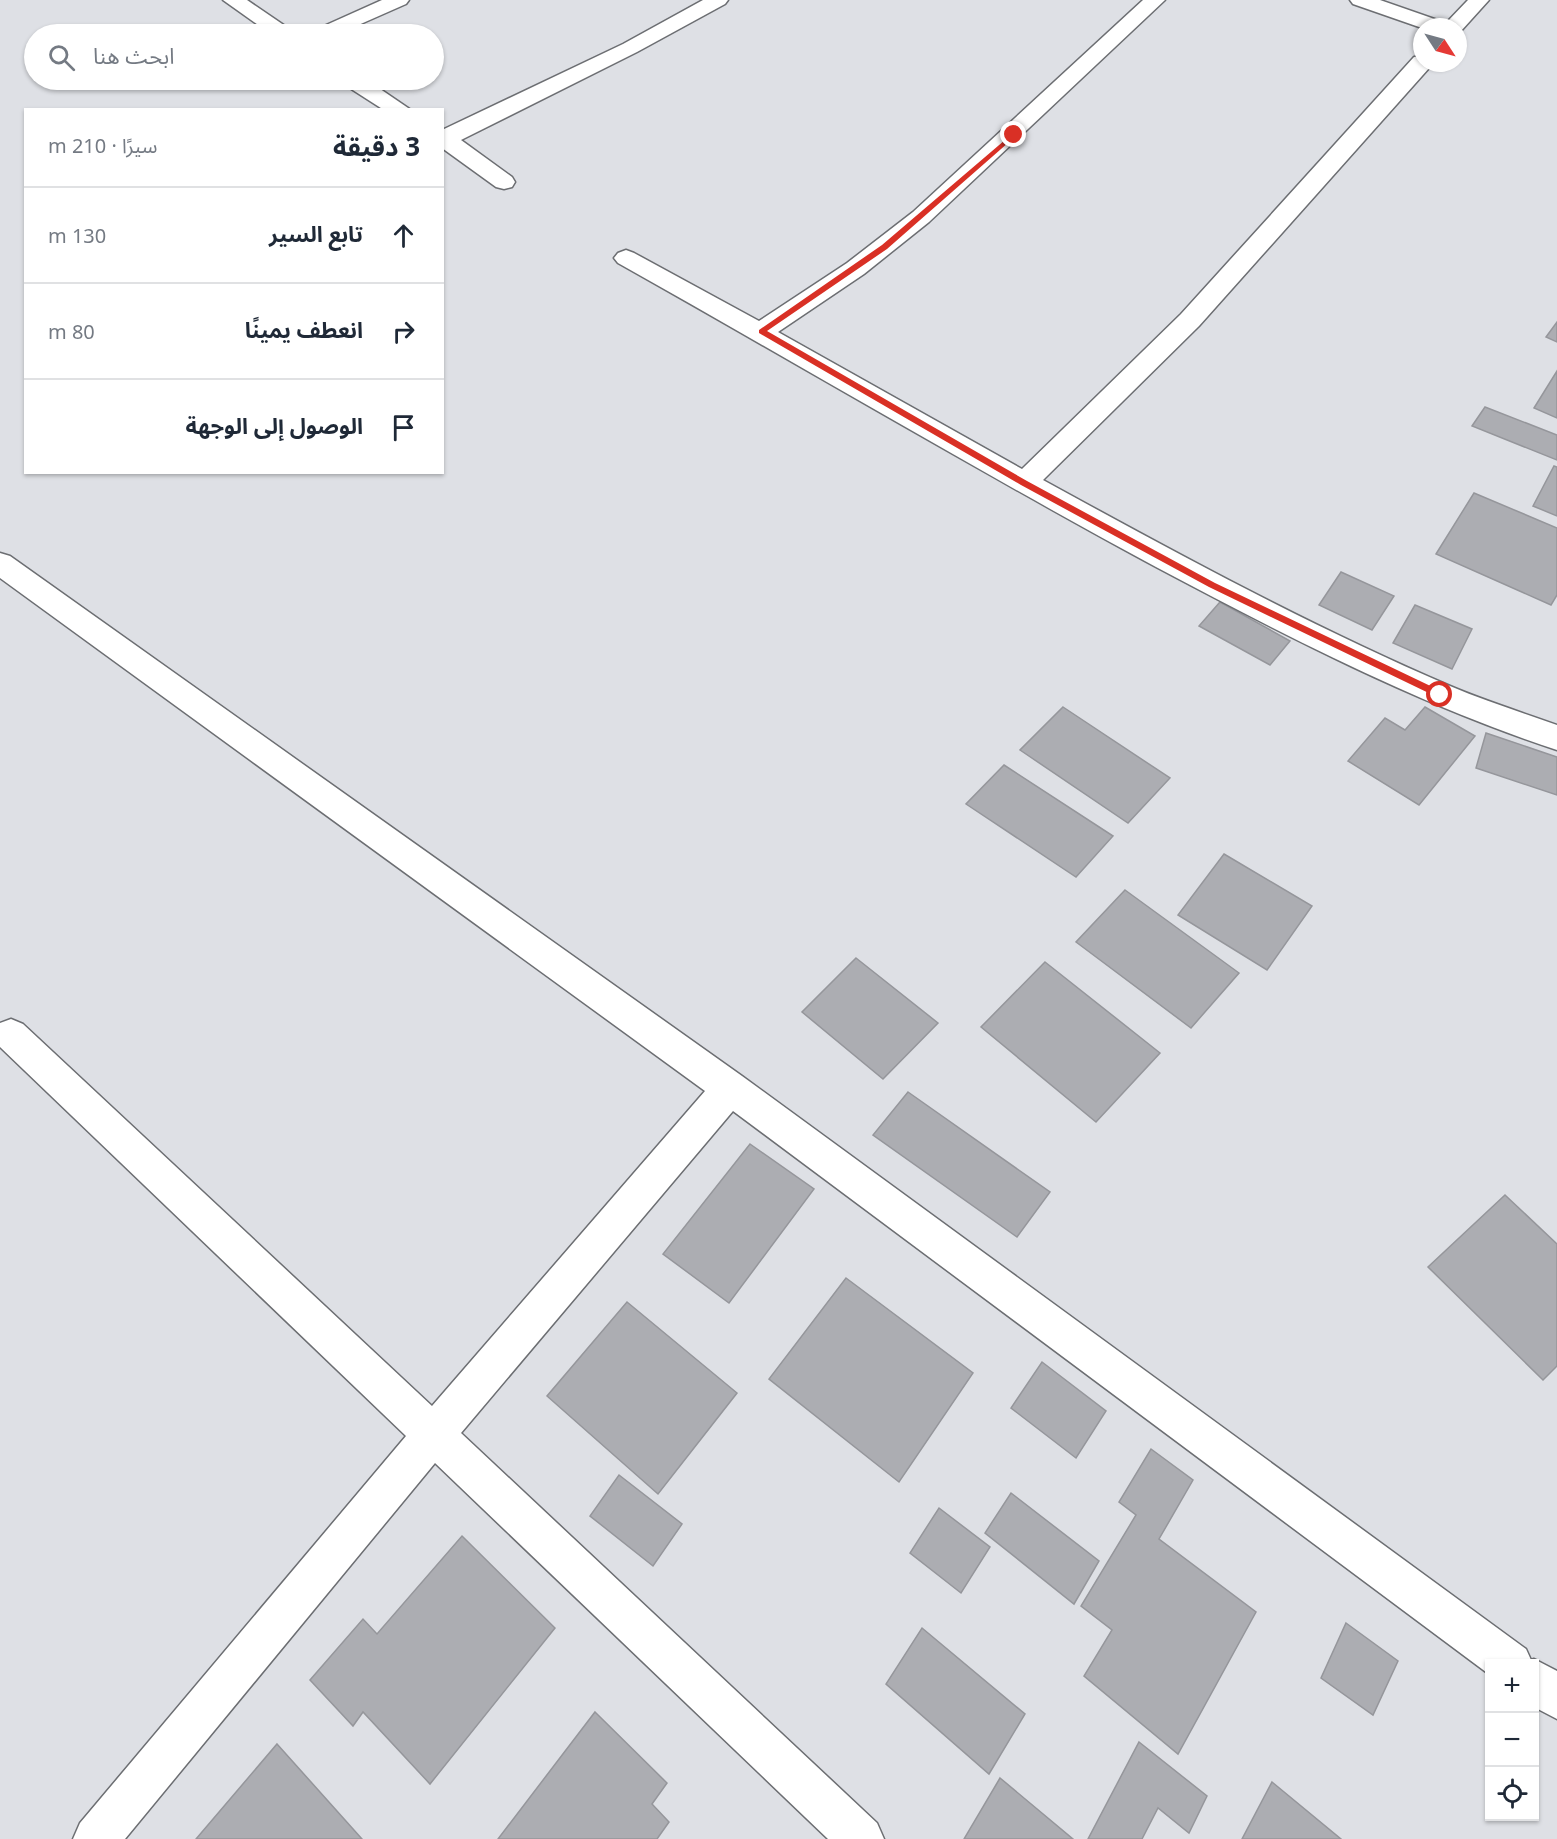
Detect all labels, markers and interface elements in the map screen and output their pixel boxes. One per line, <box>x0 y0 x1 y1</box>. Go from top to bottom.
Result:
north arrow <box>1413 18 1467 72</box>
search box <box>24 24 444 90</box>
text: ابحث هنا <box>93 40 175 70</box>
icon: search <box>45 41 78 74</box>
route end <box>1000 121 1026 147</box>
text: 3 دقيقة <box>333 128 420 164</box>
text: سيرًا · 210 m <box>48 132 157 159</box>
text: تابع السير <box>269 218 363 248</box>
icon: ahead <box>387 219 420 252</box>
text: 130 m <box>48 222 106 249</box>
text: انعطف يمينًا <box>245 314 363 344</box>
icon: right <box>387 315 420 348</box>
text: 80 m <box>48 318 95 345</box>
text: الوصول إلى الوجهة <box>185 410 363 440</box>
icon: arrive <box>387 411 420 444</box>
route start <box>1426 681 1452 707</box>
map controls <box>1485 1659 1539 1821</box>
button: + <box>1485 1659 1539 1713</box>
button: − <box>1485 1713 1539 1767</box>
button: locate <box>1485 1767 1539 1821</box>

